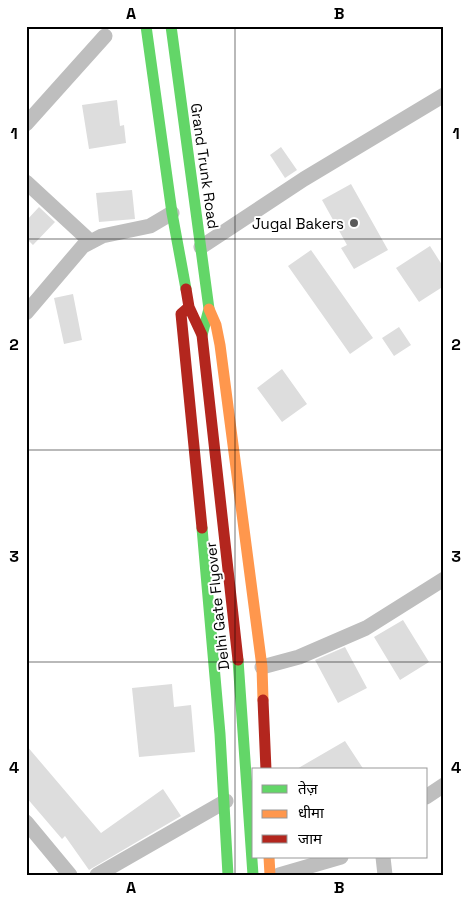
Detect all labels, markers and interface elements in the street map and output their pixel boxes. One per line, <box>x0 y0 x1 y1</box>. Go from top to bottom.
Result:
text: A <box>126 3 136 24</box>
text: B <box>334 3 344 24</box>
street label: Grand Trunk Road <box>187 102 223 230</box>
text: 1 <box>10 123 18 144</box>
text: 1 <box>452 123 460 144</box>
place label: Jugal Bakers <box>252 214 344 233</box>
marker: Jugal Bakers <box>348 217 360 229</box>
text: 2 <box>9 334 19 355</box>
text: 2 <box>451 334 461 355</box>
street label: Delhi Gate Flyover <box>201 541 233 671</box>
text: 3 <box>9 546 19 567</box>
text: 3 <box>451 546 461 567</box>
text: 4 <box>9 757 19 778</box>
text: 4 <box>451 757 461 778</box>
legend <box>252 768 428 858</box>
text: तेज़ <box>298 779 319 798</box>
text: धीमा <box>298 803 325 822</box>
text: जाम <box>298 829 323 848</box>
text: A <box>126 877 136 898</box>
text: B <box>334 877 344 898</box>

